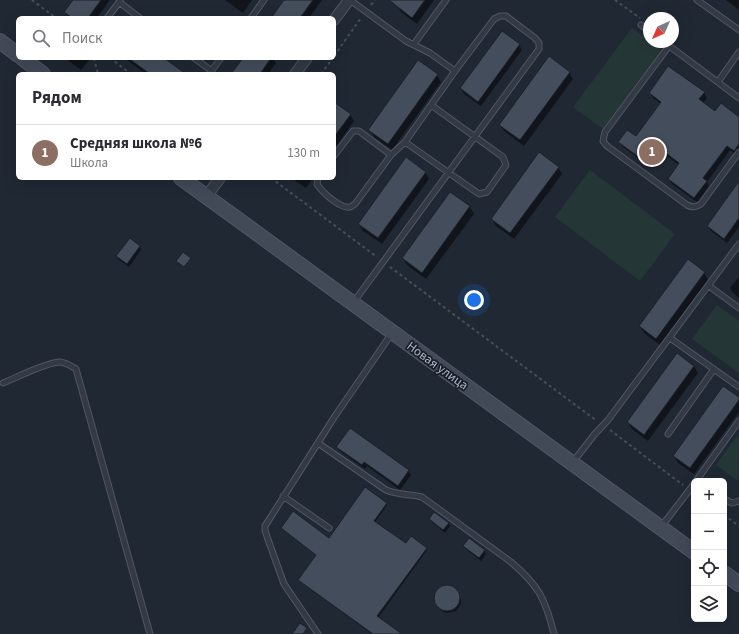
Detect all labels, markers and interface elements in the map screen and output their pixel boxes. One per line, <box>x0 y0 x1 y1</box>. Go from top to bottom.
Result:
north arrow <box>643 12 679 48</box>
search box <box>16 16 336 60</box>
icon: search <box>30 27 52 49</box>
text: Поиск <box>62 28 103 49</box>
text: Рядом <box>32 86 82 110</box>
text: Средняя школа №6 <box>70 133 202 154</box>
pin: 1 <box>639 137 665 167</box>
text: 1 <box>42 144 48 162</box>
text: 130 m <box>287 144 320 162</box>
text: Школа <box>70 154 108 172</box>
your location <box>464 290 484 310</box>
street label: Новая улица <box>403 337 472 394</box>
map controls <box>691 478 727 622</box>
button: + <box>691 478 727 514</box>
button: − <box>691 514 727 550</box>
button: locate <box>691 550 727 586</box>
button: layers <box>691 586 727 622</box>

